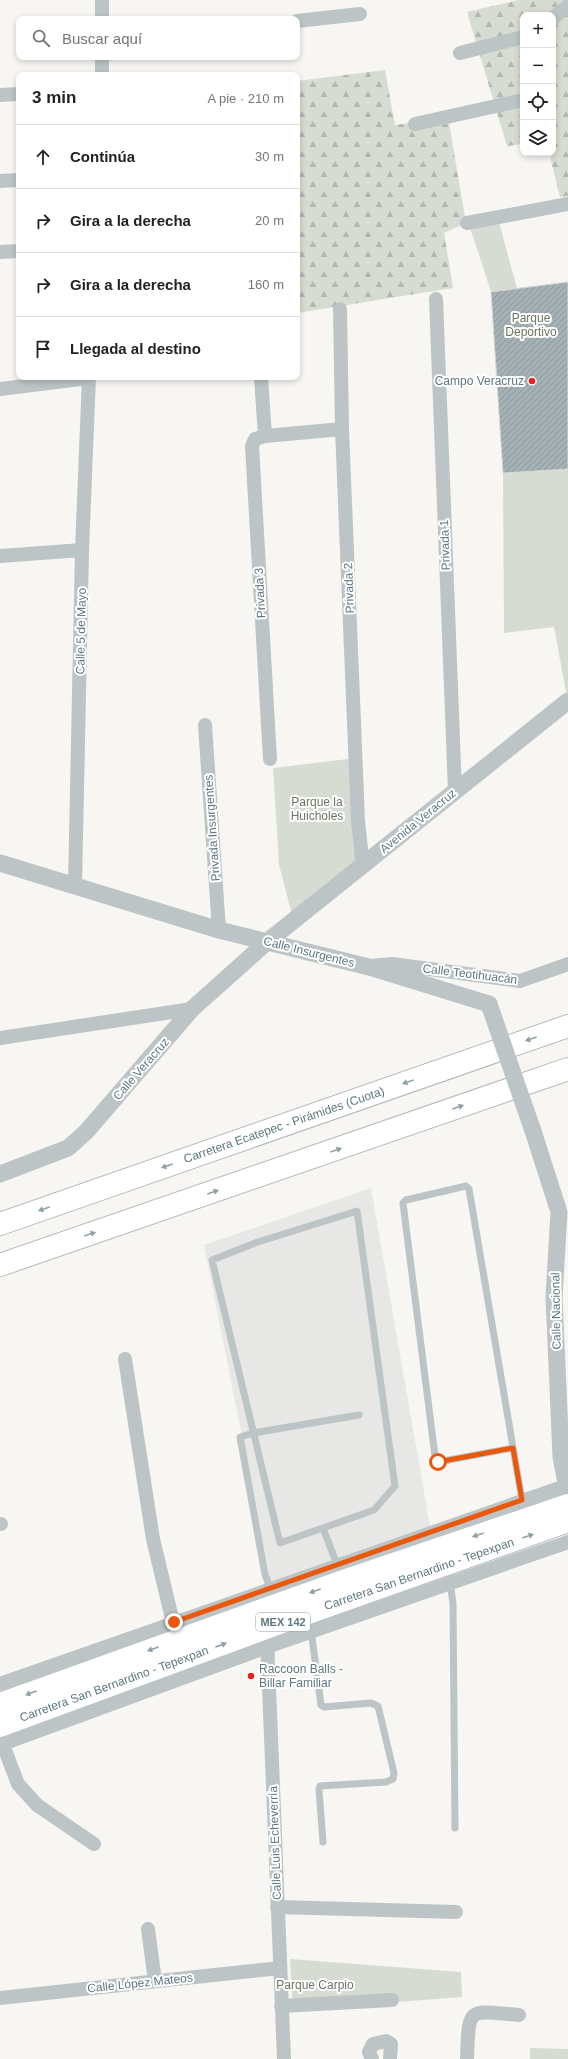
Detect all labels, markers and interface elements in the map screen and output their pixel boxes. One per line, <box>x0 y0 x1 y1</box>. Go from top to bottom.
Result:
map controls <box>520 12 556 156</box>
button: + <box>520 12 556 48</box>
search box <box>16 16 300 60</box>
icon: search <box>30 27 52 49</box>
text: Buscar aquí <box>62 30 142 47</box>
button: − <box>520 48 556 84</box>
button: locate <box>520 84 556 120</box>
text: 3 min <box>32 88 76 107</box>
text: A pie · 210 m <box>207 91 284 106</box>
button: layers <box>520 120 556 156</box>
icon: ahead <box>32 146 54 168</box>
text: Continúa <box>70 148 135 165</box>
text: 30 m <box>255 149 284 164</box>
icon: right <box>32 210 54 232</box>
text: Gira a la derecha <box>70 212 191 229</box>
text: 20 m <box>255 213 284 228</box>
icon: right <box>32 274 54 296</box>
text: Gira a la derecha <box>70 276 191 293</box>
text: 160 m <box>248 277 284 292</box>
park label: Parque Deportivo <box>505 311 557 339</box>
icon: arrive <box>32 338 54 360</box>
text: Llegada al destino <box>70 340 201 357</box>
place label: Campo Veracruz <box>435 374 524 388</box>
marker: Campo Veracruz <box>527 376 537 386</box>
street label: Privada 1 <box>437 519 453 571</box>
street label: Privada 2 <box>341 562 357 614</box>
street label: Privada 3 <box>252 567 268 619</box>
street label: Calle 5 de Mayo <box>73 587 89 674</box>
street label: Privada Insurgentes <box>201 774 223 882</box>
street label: Avenida Veracruz <box>377 786 459 856</box>
park label: Parque la Huicholes <box>291 795 343 823</box>
street label: Calle Insurgentes <box>262 934 356 970</box>
street label: Calle Teotihuacán <box>422 961 518 987</box>
street label: Calle Veracruz <box>110 1035 172 1103</box>
one-way arrow <box>525 1036 537 1042</box>
one-way arrow <box>402 1079 414 1085</box>
street label: Carretera Ecatepec - Pirámides (Cuota) <box>182 1084 386 1166</box>
one-way arrow <box>453 1104 465 1110</box>
one-way arrow <box>330 1146 342 1152</box>
one-way arrow <box>160 1163 172 1169</box>
one-way arrow <box>207 1189 219 1195</box>
one-way arrow <box>37 1206 49 1212</box>
one-way arrow <box>84 1231 96 1237</box>
street label: Calle Nacional <box>548 1272 564 1350</box>
route start <box>429 1453 447 1471</box>
one-way arrow <box>472 1532 484 1538</box>
one-way arrow <box>522 1532 534 1538</box>
street label: Carretera San Bernardino - Tepexpan <box>322 1535 516 1613</box>
one-way arrow <box>309 1588 321 1594</box>
route end <box>165 1613 183 1631</box>
road number: MEX 142 <box>256 1613 310 1631</box>
one-way arrow <box>215 1641 227 1647</box>
street label: Carretera San Bernardino - Tepexpan <box>18 1643 210 1725</box>
one-way arrow <box>147 1646 159 1652</box>
place label: Raccoon Balls - Billar Familiar <box>259 1662 343 1690</box>
marker: Raccoon Balls - Billar Familiar <box>246 1671 256 1681</box>
one-way arrow <box>25 1691 37 1697</box>
street label: Calle Luis Echeverría <box>266 1785 284 1900</box>
street label: Calle López Mateos <box>87 1970 193 1996</box>
park label: Parque Carpio <box>276 1978 354 1992</box>

